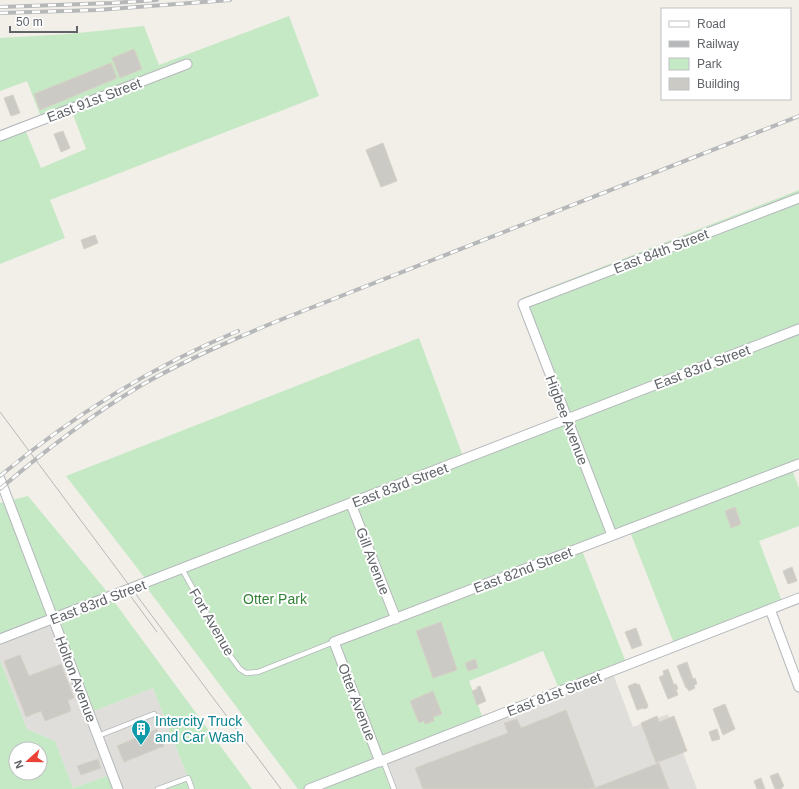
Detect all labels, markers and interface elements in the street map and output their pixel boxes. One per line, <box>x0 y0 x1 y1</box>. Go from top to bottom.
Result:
scale bar <box>10 8 77 34</box>
legend <box>661 8 791 100</box>
text: 50 m <box>16 15 43 29</box>
text: Road <box>697 17 726 31</box>
text: Railway <box>697 37 739 51</box>
text: Park <box>697 57 723 71</box>
street label: East 91st Street <box>45 75 143 125</box>
text: Building <box>697 77 740 91</box>
street label: East 84th Street <box>611 226 711 276</box>
street label: East 83rd Street <box>652 341 752 393</box>
street label: Higbee Avenue <box>543 373 592 467</box>
street label: East 83rd Street <box>350 459 450 511</box>
street label: Gill Avenue <box>353 525 393 597</box>
street label: East 82nd Street <box>471 544 575 596</box>
street label: East 83rd Street <box>48 576 148 628</box>
street label: Fort Avenue <box>186 585 238 659</box>
park label: Otter Park <box>243 591 308 607</box>
street label: Holton Avenue <box>52 634 100 724</box>
street label: Otter Avenue <box>335 661 379 743</box>
street label: East 81st Street <box>505 669 603 719</box>
place label: Intercity Truck and Car Wash <box>155 713 244 745</box>
building icon: Intercity Truck and Car Wash <box>130 718 152 746</box>
north arrow <box>8 741 48 781</box>
text: N <box>12 759 26 770</box>

